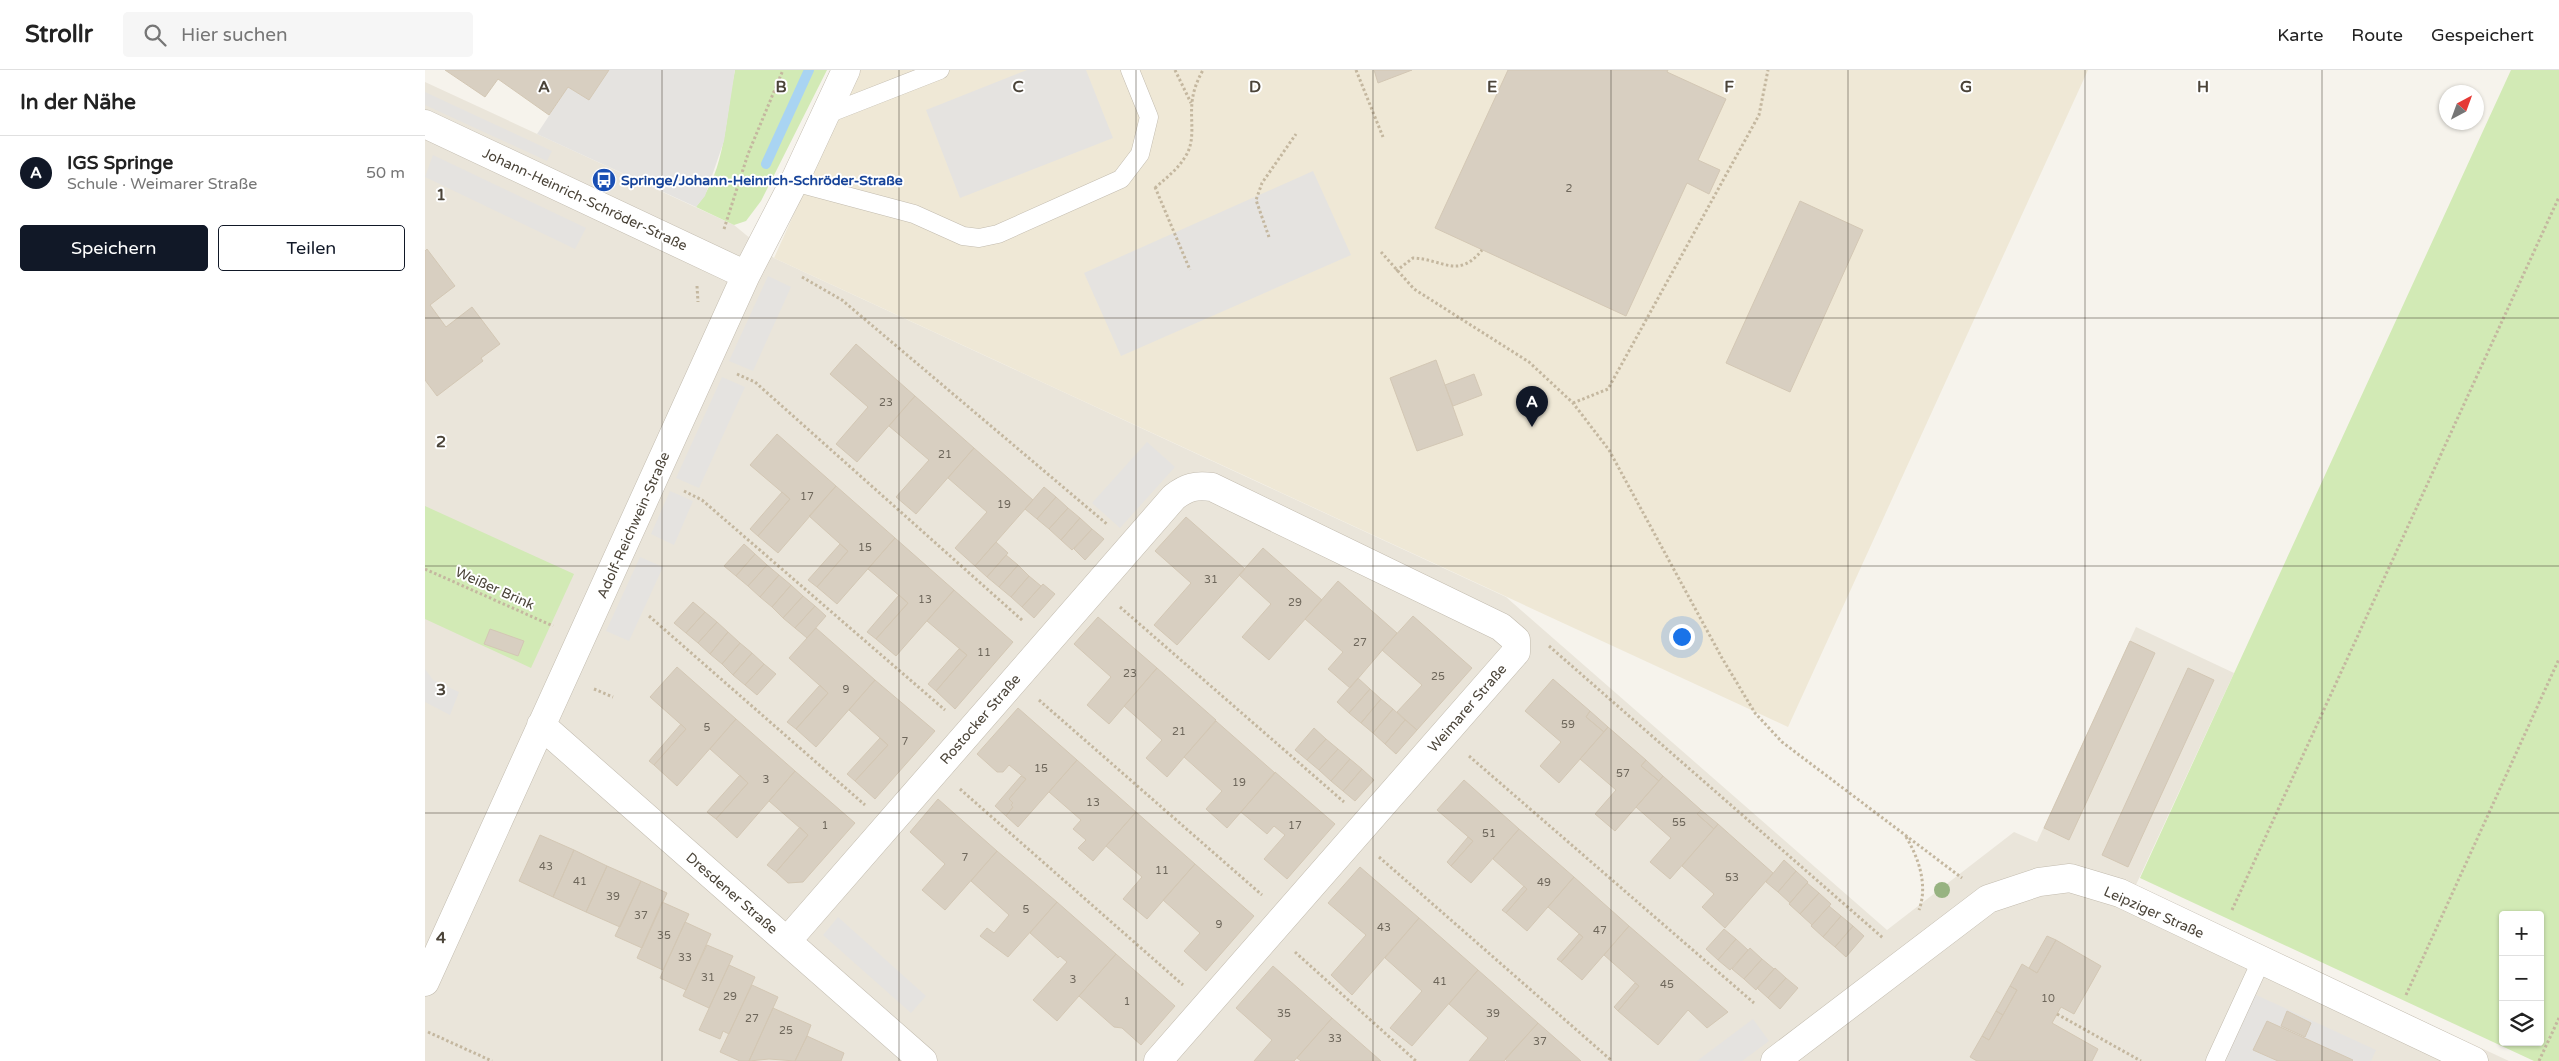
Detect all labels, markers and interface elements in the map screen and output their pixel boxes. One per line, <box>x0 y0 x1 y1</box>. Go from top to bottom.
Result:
search box <box>123 12 473 57</box>
text: Strollr <box>25 20 93 49</box>
icon: search <box>141 21 169 49</box>
text: Hier suchen <box>181 24 288 46</box>
text: Karte <box>2277 24 2323 46</box>
text: Route <box>2351 24 2403 46</box>
text: Gespeichert <box>2431 24 2534 46</box>
text: A <box>538 77 550 97</box>
text: B <box>775 77 787 97</box>
text: C <box>1012 77 1024 97</box>
text: D <box>1249 77 1261 97</box>
text: E <box>1487 77 1497 97</box>
text: F <box>1724 77 1734 97</box>
text: G <box>1960 77 1972 97</box>
text: H <box>2197 77 2209 97</box>
north arrow <box>2439 85 2484 130</box>
text: In der Nähe <box>20 90 136 115</box>
street label: Johann-Heinrich-Schröder-Straße <box>480 144 690 255</box>
text: IGS Springe <box>67 152 173 174</box>
text: A <box>30 163 42 183</box>
text: 50 m <box>366 163 405 183</box>
bus stop icon: Springe/Johann-Heinrich-Schröder-Straße <box>591 167 617 193</box>
place label: Springe/Johann-Heinrich-Schröder-Straße <box>621 172 903 189</box>
text: Schule · Weimarer Straße <box>67 174 257 194</box>
house number: 2 <box>1566 182 1573 195</box>
text: 1 <box>436 185 446 205</box>
button: Speichern <box>20 225 208 271</box>
button: Teilen <box>218 225 405 271</box>
pin: A <box>1516 386 1548 427</box>
house number: 23 <box>879 396 893 409</box>
text: 2 <box>436 432 446 452</box>
house number: 21 <box>938 448 952 461</box>
street label: Adolf-Reichwein-Straße <box>593 449 674 601</box>
house number: 17 <box>800 490 814 503</box>
house number: 19 <box>997 498 1011 511</box>
house number: 15 <box>858 541 872 554</box>
street label: Weißer Brink <box>453 563 537 614</box>
house number: 31 <box>1204 573 1218 586</box>
house number: 13 <box>918 593 932 606</box>
house number: 29 <box>1288 596 1302 609</box>
your location <box>1669 624 1695 650</box>
house number: 27 <box>1353 636 1367 649</box>
house number: 11 <box>977 646 991 659</box>
street label: Weimarer Straße <box>1425 661 1510 756</box>
house number: 23 <box>1123 667 1137 680</box>
house number: 25 <box>1431 670 1445 683</box>
street label: Rostocker Straße <box>937 671 1024 768</box>
text: 3 <box>436 680 446 700</box>
house number: 9 <box>843 683 850 696</box>
house number: 59 <box>1561 718 1575 731</box>
house number: 5 <box>704 721 711 734</box>
house number: 21 <box>1172 725 1186 738</box>
house number: 7 <box>902 735 909 748</box>
house number: 15 <box>1034 762 1048 775</box>
house number: 57 <box>1616 767 1630 780</box>
house number: 3 <box>763 773 770 786</box>
house number: 19 <box>1232 776 1246 789</box>
house number: 13 <box>1086 796 1100 809</box>
house number: 55 <box>1672 816 1686 829</box>
house number: 1 <box>822 819 828 832</box>
house number: 17 <box>1288 819 1302 832</box>
house number: 51 <box>1482 827 1496 840</box>
street label: Dresdener Straße <box>682 849 781 938</box>
house number: 7 <box>962 851 969 864</box>
house number: 43 <box>539 860 553 873</box>
house number: 11 <box>1155 864 1169 877</box>
house number: 53 <box>1725 871 1739 884</box>
house number: 41 <box>573 875 587 888</box>
house number: 49 <box>1537 876 1551 889</box>
street label: Leipziger Straße <box>2101 883 2207 942</box>
house number: 39 <box>606 890 620 903</box>
house number: 5 <box>1023 903 1030 916</box>
house number: 37 <box>634 909 648 922</box>
map controls <box>2499 911 2544 1046</box>
button: + <box>2499 911 2544 956</box>
house number: 9 <box>1216 918 1223 931</box>
house number: 43 <box>1377 921 1391 934</box>
house number: 47 <box>1593 924 1607 937</box>
text: 4 <box>436 928 446 948</box>
house number: 35 <box>657 929 671 942</box>
house number: 33 <box>678 951 692 964</box>
button: − <box>2499 956 2544 1001</box>
house number: 31 <box>701 971 715 984</box>
house number: 3 <box>1070 973 1077 986</box>
house number: 41 <box>1433 975 1447 988</box>
house number: 45 <box>1660 978 1674 991</box>
house number: 29 <box>723 990 737 1003</box>
house number: 10 <box>2041 992 2055 1005</box>
house number: 1 <box>1124 995 1130 1008</box>
button: layers <box>2499 1001 2544 1046</box>
house number: 35 <box>1277 1007 1291 1020</box>
house number: 39 <box>1486 1007 1500 1020</box>
house number: 27 <box>745 1012 759 1025</box>
house number: 25 <box>779 1024 793 1037</box>
house number: 33 <box>1328 1032 1342 1045</box>
house number: 37 <box>1533 1035 1547 1048</box>

